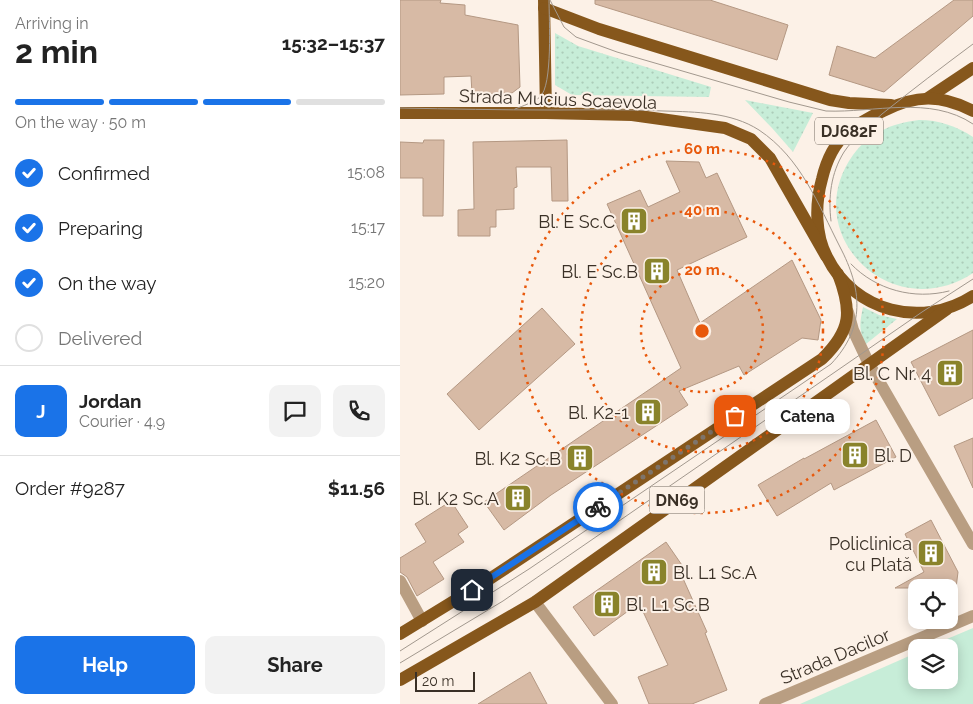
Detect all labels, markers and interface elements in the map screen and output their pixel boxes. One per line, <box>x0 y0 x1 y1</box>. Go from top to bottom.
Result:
text: Arriving in <box>15 14 89 33</box>
text: 15:32–15:37 <box>282 32 385 54</box>
text: 2 min <box>15 33 98 70</box>
street label: Strada Mucius Scaevola <box>459 85 657 113</box>
text: On the way · 50 m <box>15 113 146 132</box>
road number: DJ682F <box>815 118 883 144</box>
text: 60 m <box>684 140 720 158</box>
icon: check <box>15 159 43 187</box>
text: Confirmed <box>58 162 150 184</box>
text: 15:08 <box>347 163 385 182</box>
text: 40 m <box>684 201 720 219</box>
building icon: Bl. E Sc.C <box>619 206 649 236</box>
place label: Bl. E Sc.C <box>538 211 615 232</box>
icon: check <box>15 214 43 242</box>
text: Preparing <box>58 217 143 239</box>
text: 15:17 <box>351 218 385 237</box>
building icon: Bl. E Sc.B <box>642 256 672 286</box>
place label: Bl. E Sc.B <box>561 261 638 282</box>
text: 20 m <box>684 261 720 279</box>
icon: check <box>15 269 43 297</box>
text: On the way <box>58 272 157 294</box>
text: 15:20 <box>348 273 385 292</box>
centre of rings <box>693 322 711 340</box>
text: Delivered <box>58 327 142 349</box>
building icon: Bl. C Nr. 4 <box>935 358 965 388</box>
place label: Bl. C Nr. 4 <box>853 363 931 384</box>
button: chat <box>269 385 321 437</box>
button: phone <box>333 385 385 437</box>
text: Jordan <box>79 390 142 412</box>
pin <box>714 395 756 437</box>
building icon: Bl. K2-1 <box>633 397 663 427</box>
callout: Catena <box>765 398 850 434</box>
text: J <box>36 400 46 422</box>
place label: Bl. K2-1 <box>568 402 629 423</box>
icon: bag <box>721 402 749 430</box>
text: Catena <box>780 407 835 426</box>
text: Courier · 4.9 <box>79 412 165 431</box>
building icon: Bl. D <box>840 440 870 470</box>
building icon: Bl. K2 Sc.B <box>565 443 595 473</box>
place label: Bl. D <box>874 445 912 466</box>
place label: Bl. K2 Sc.B <box>474 448 561 469</box>
text: Order #9287 <box>15 477 125 499</box>
text: $11.56 <box>328 477 385 499</box>
courier <box>573 482 623 532</box>
building icon: Bl. K2 Sc.A <box>503 483 533 513</box>
road number: DN69 <box>650 486 704 514</box>
place label: Bl. K2 Sc.A <box>412 488 499 509</box>
icon: bike <box>584 493 612 521</box>
place label: Policlinica cu Plată <box>829 533 912 575</box>
building icon: Policlinica cu Plată <box>916 538 946 568</box>
building icon: Bl. L1 Sc.A <box>639 557 669 587</box>
place label: Bl. L1 Sc.A <box>673 562 757 583</box>
pin <box>451 569 493 611</box>
icon: home <box>458 576 486 604</box>
map controls <box>908 579 958 689</box>
button: locate <box>908 579 958 629</box>
building icon: Bl. L1 Sc.B <box>592 589 622 619</box>
place label: Bl. L1 Sc.B <box>626 594 710 615</box>
street label: Strada Dacilor <box>777 623 893 688</box>
button: Help <box>15 636 195 694</box>
button: Share <box>205 636 385 694</box>
button: layers <box>908 639 958 689</box>
scale bar <box>415 669 475 692</box>
text: 20 m <box>422 673 454 689</box>

